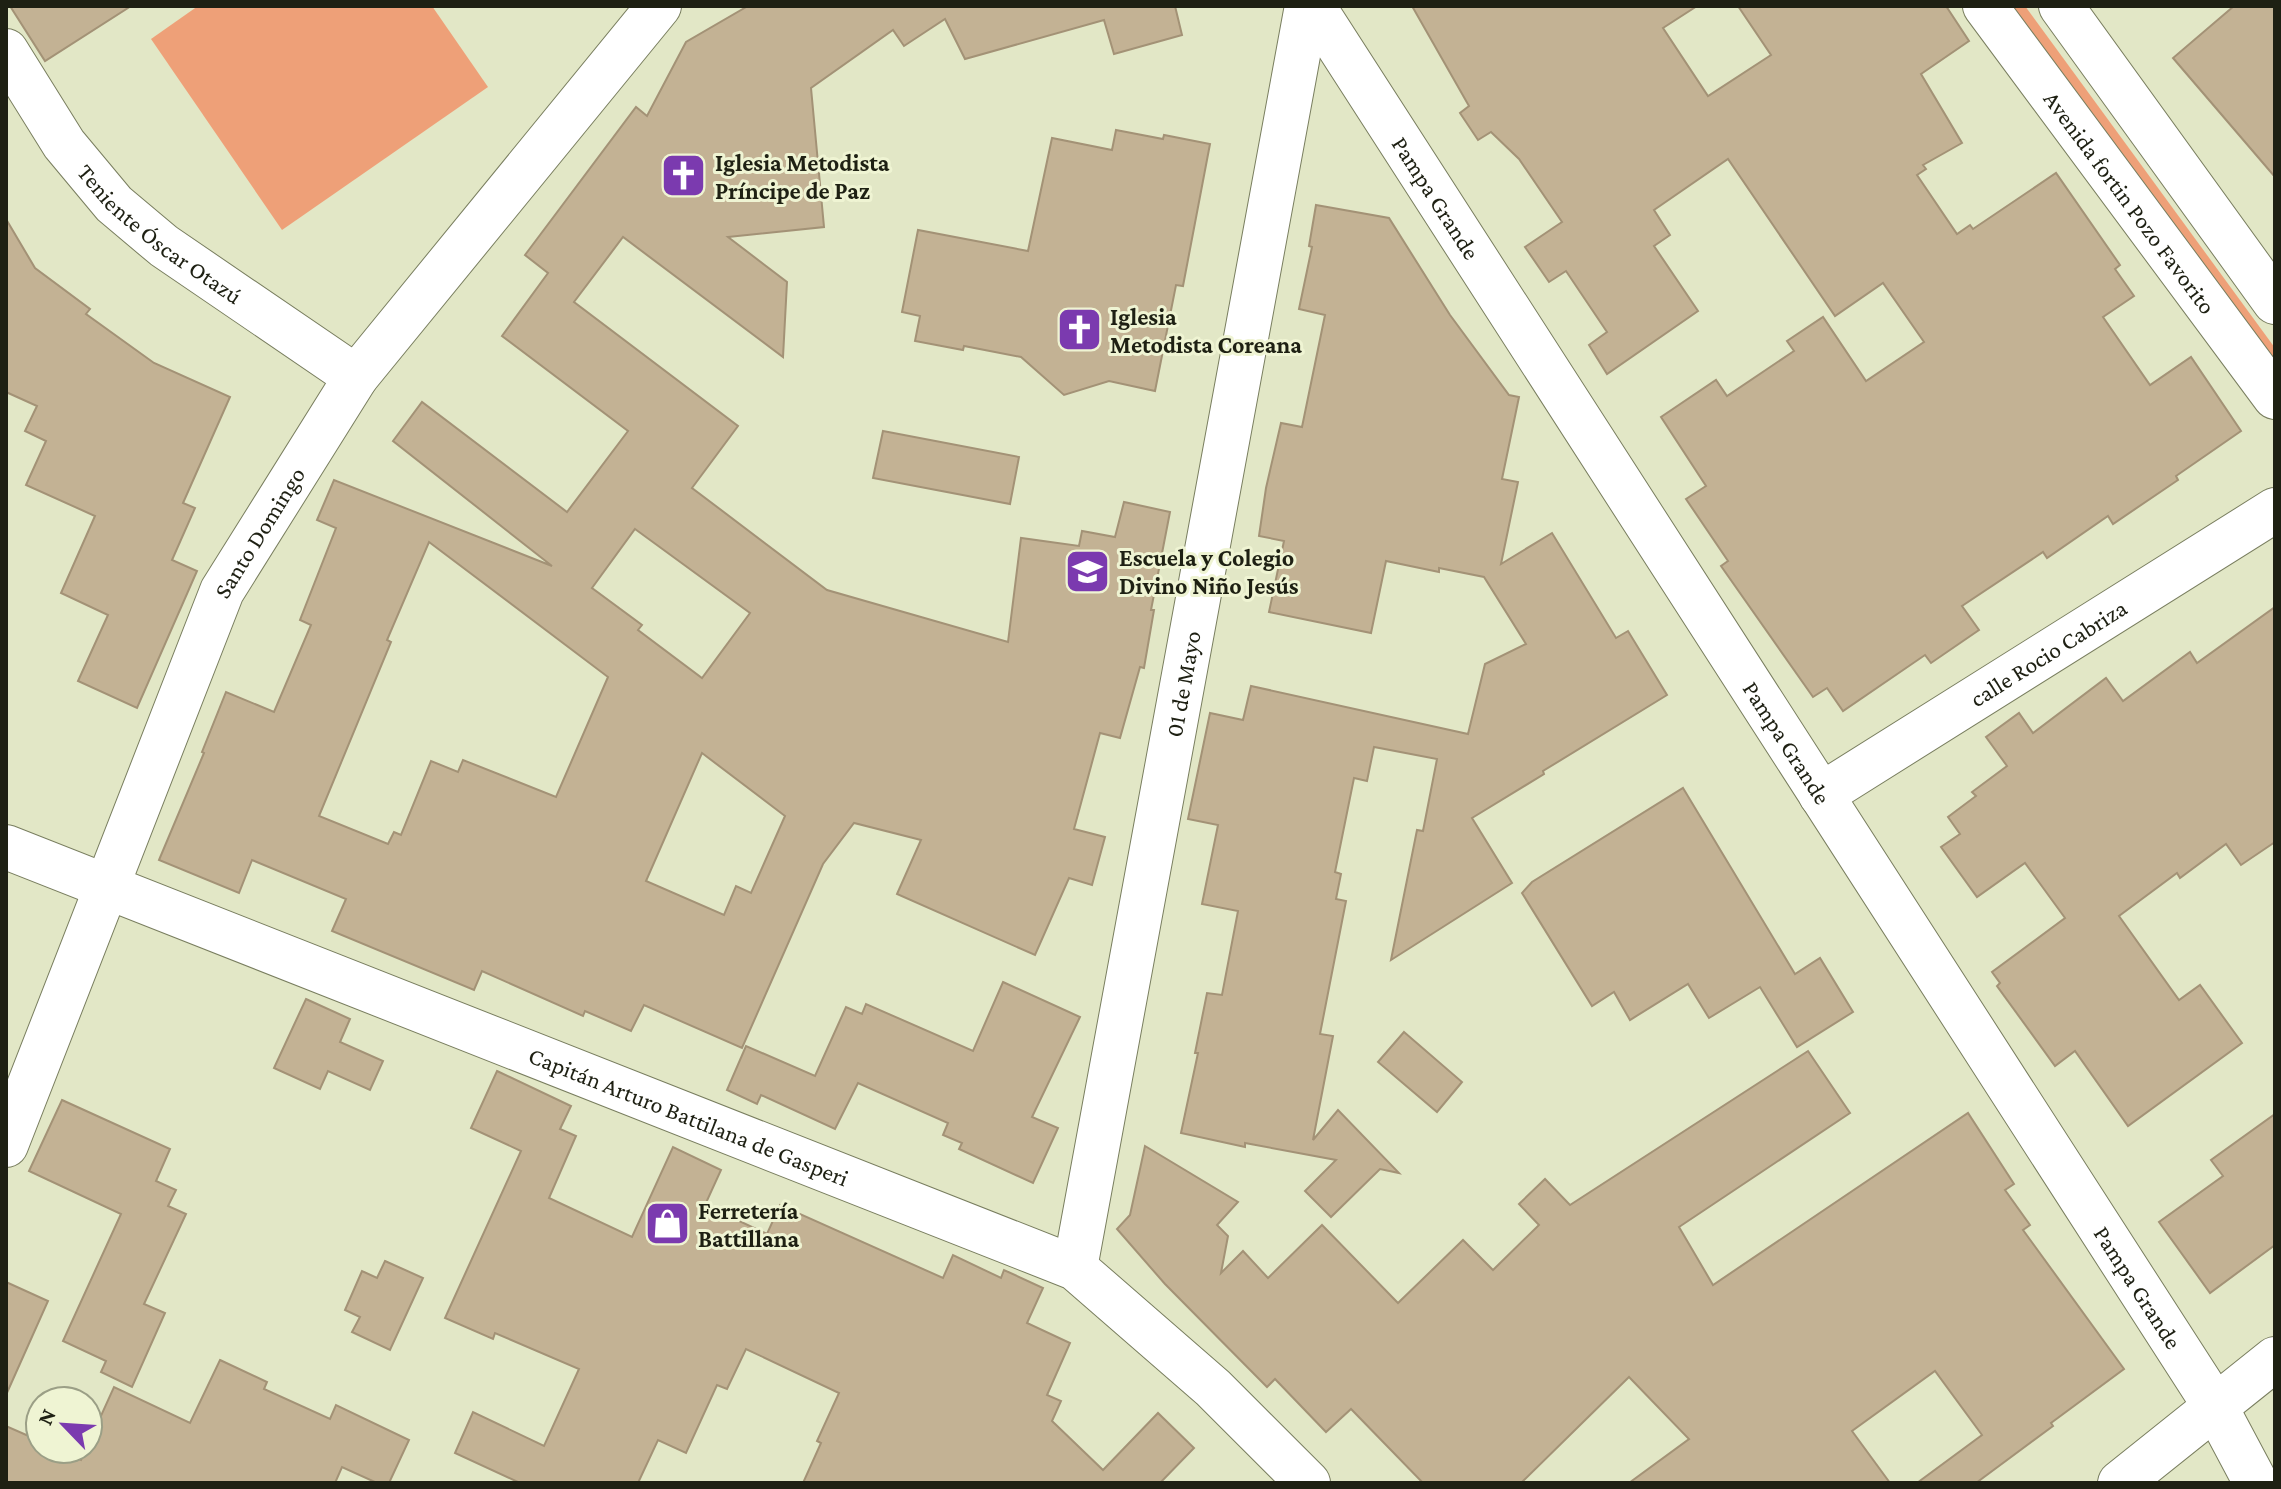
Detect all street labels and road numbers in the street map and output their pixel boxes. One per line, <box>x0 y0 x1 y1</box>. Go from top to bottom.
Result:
street label: Avenida fortin Pozo Favorito <box>2039 85 2222 319</box>
street label: Pampa Grande <box>1387 131 1486 264</box>
street label: Teniente Óscar Otazú <box>73 158 248 309</box>
street label: Santo Domingo <box>208 462 310 603</box>
street label: calle Rocio Cabriza <box>1965 593 2131 712</box>
street label: 01 de Mayo <box>1159 629 1205 739</box>
street label: Pampa Grande <box>1738 676 1837 809</box>
street label: Capitán Arturo Battilana de Gasperi <box>525 1041 853 1191</box>
street label: Pampa Grande <box>2089 1221 2188 1354</box>

